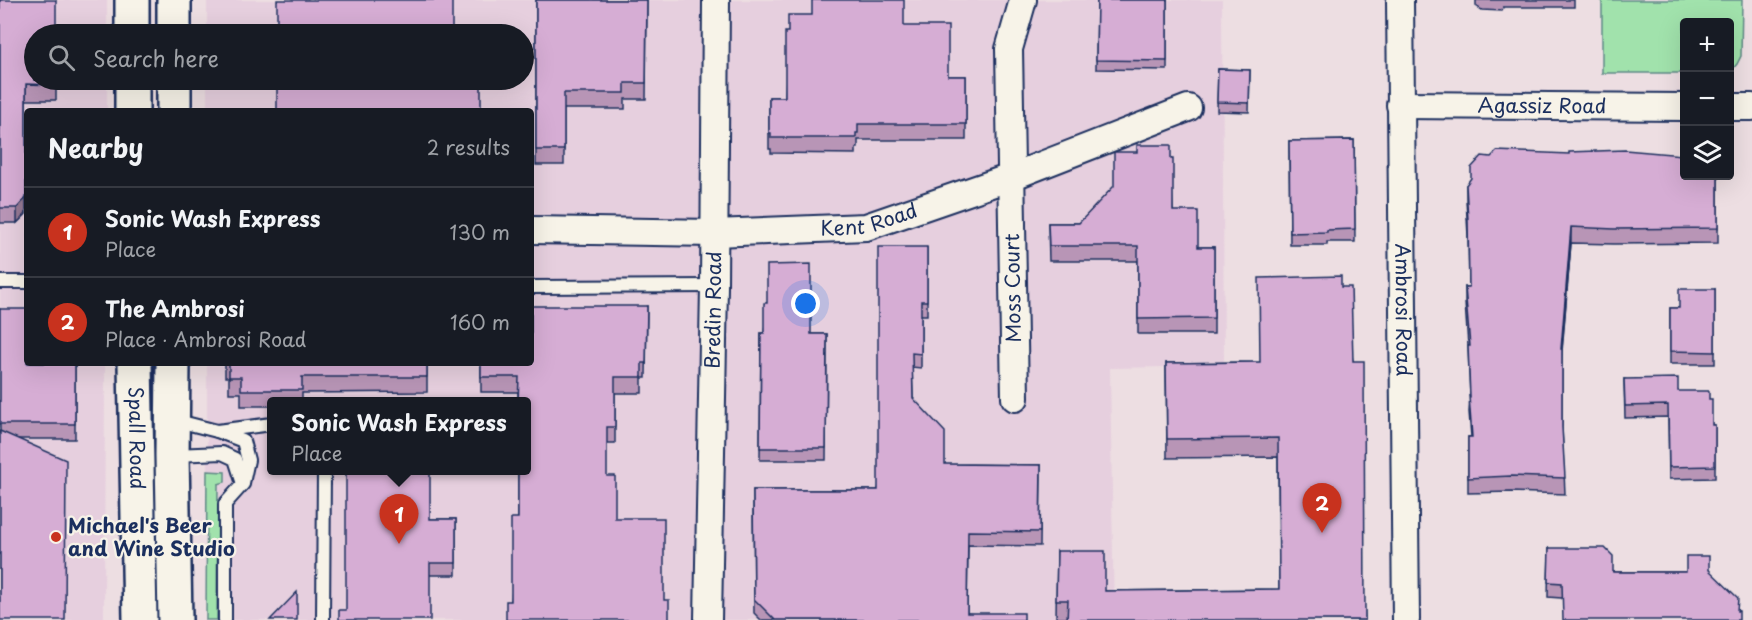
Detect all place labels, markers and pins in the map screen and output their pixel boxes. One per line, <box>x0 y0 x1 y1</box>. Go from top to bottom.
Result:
pin: 2 <box>1302 484 1342 533</box>
pin: 1 <box>380 494 418 544</box>
place label: Michael's Beer and Wine Studio <box>68 510 235 563</box>
marker: Michael's Beer and Wine Studio <box>49 530 63 544</box>

